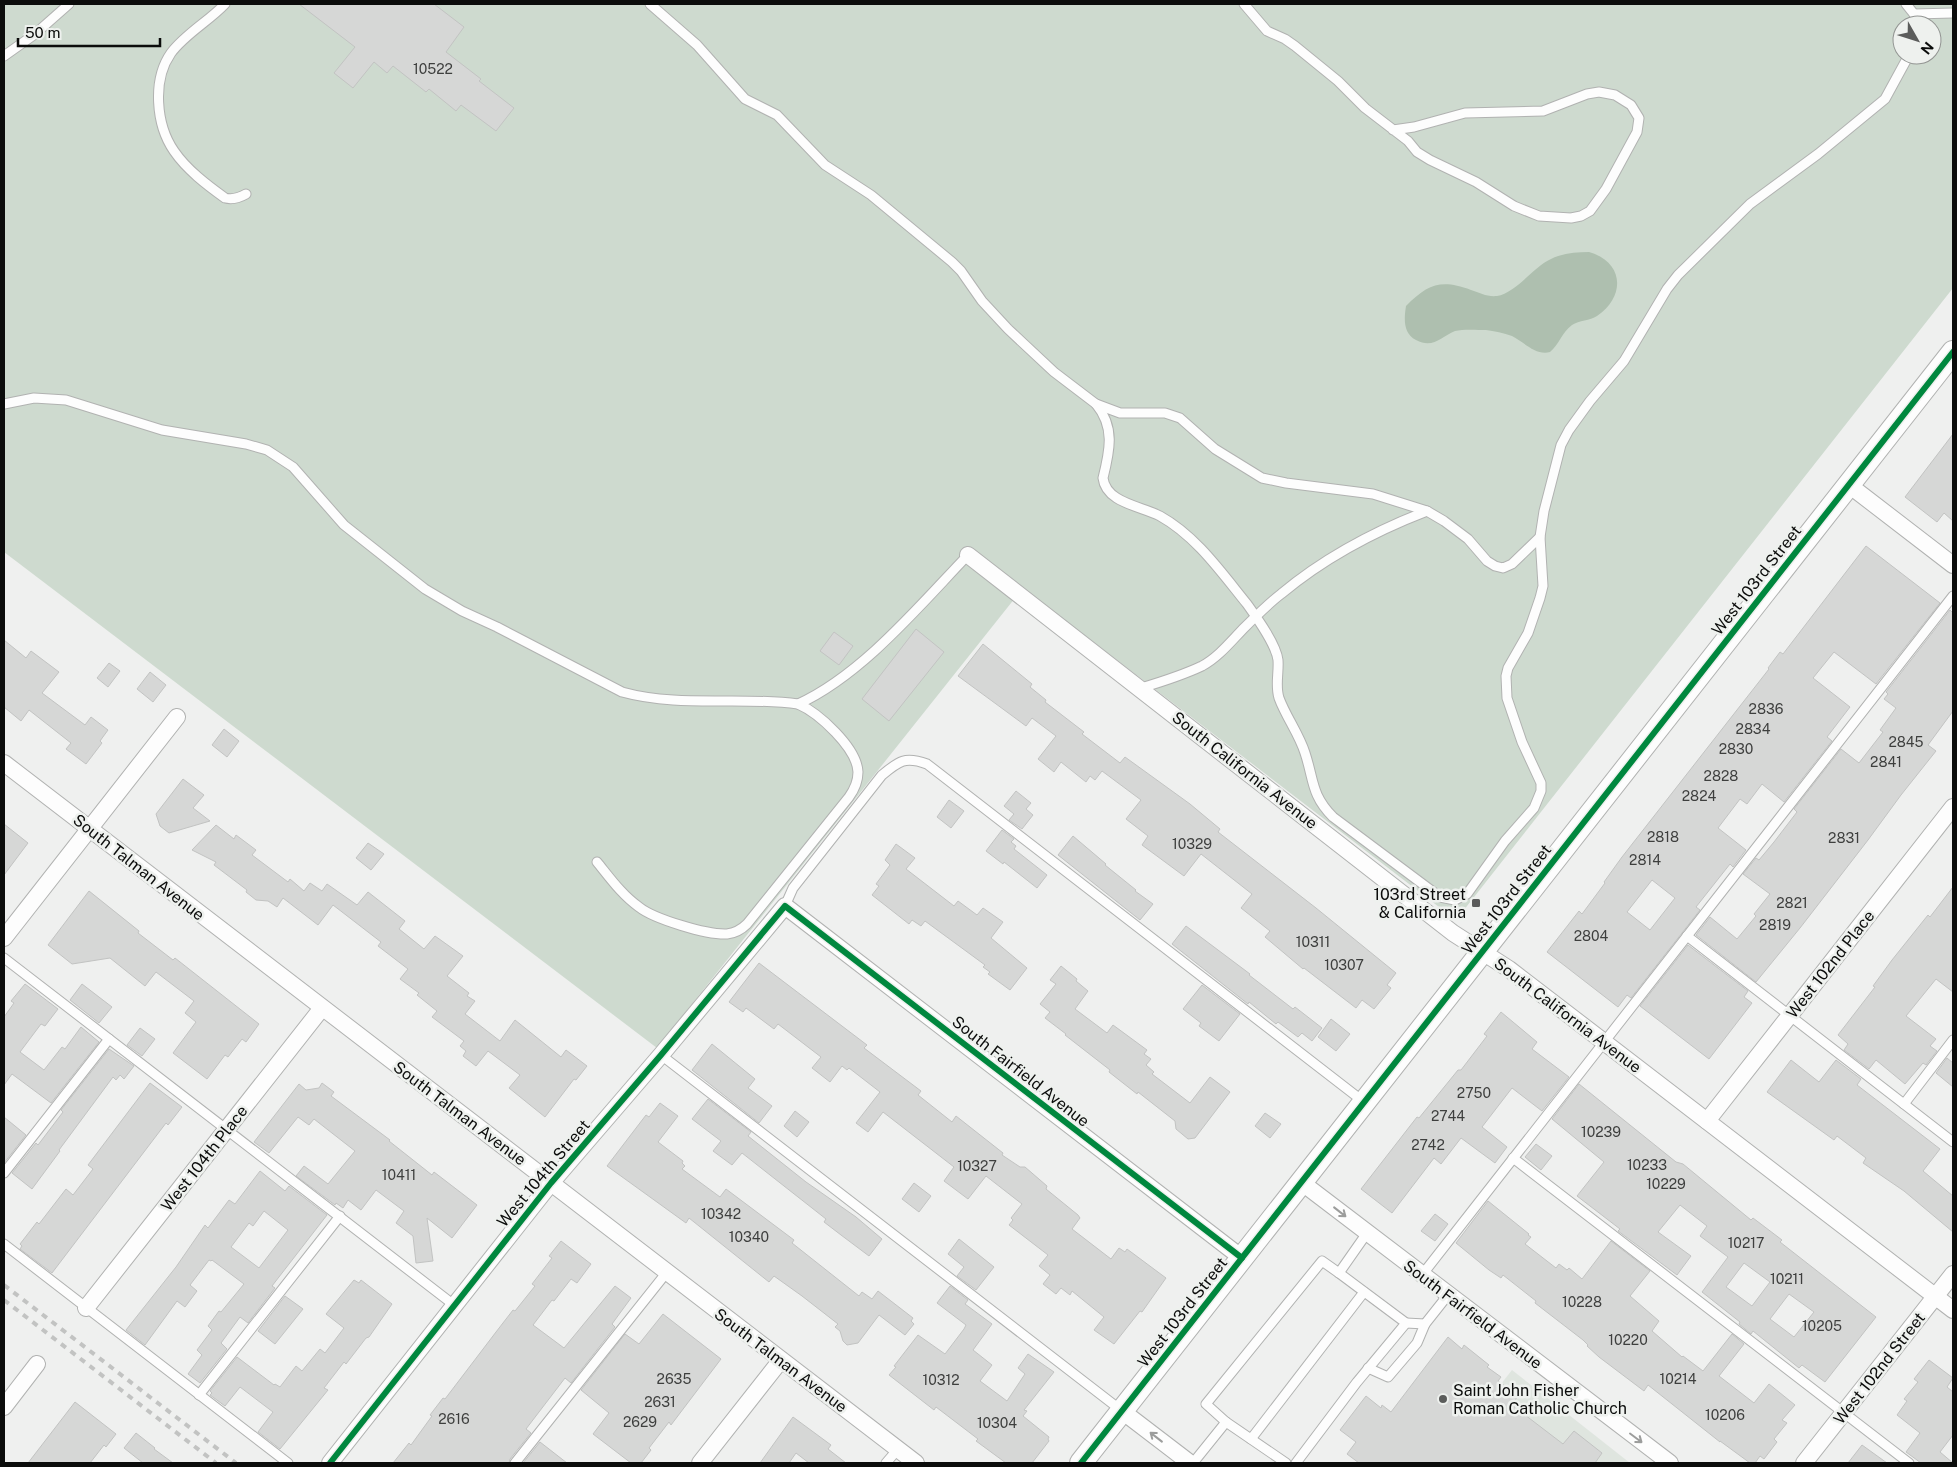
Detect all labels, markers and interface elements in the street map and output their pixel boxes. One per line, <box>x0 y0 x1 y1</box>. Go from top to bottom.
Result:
scale bar <box>18 15 160 47</box>
north arrow <box>1892 15 1942 65</box>
text: 50 m <box>25 24 60 41</box>
text: N <box>1917 39 1937 57</box>
house number: 10522 <box>413 61 453 77</box>
street label: West 103rd Street <box>1708 522 1805 639</box>
house number: 2836 <box>1749 701 1784 717</box>
street label: South California Avenue <box>1168 708 1321 833</box>
house number: 2834 <box>1736 721 1771 737</box>
house number: 2845 <box>1888 734 1924 750</box>
house number: 2830 <box>1719 741 1753 757</box>
house number: 2841 <box>1870 754 1902 770</box>
house number: 2828 <box>1704 768 1738 784</box>
house number: 2824 <box>1682 788 1716 804</box>
street label: South Talman Avenue <box>69 810 208 925</box>
house number: 2818 <box>1647 829 1679 845</box>
house number: 2831 <box>1828 830 1860 846</box>
house number: 10329 <box>1172 836 1212 852</box>
street label: West 103rd Street <box>1458 841 1555 958</box>
house number: 2814 <box>1629 852 1661 868</box>
place label: 103rd Street & California <box>1373 885 1466 922</box>
house number: 2821 <box>1776 895 1808 911</box>
marker: 103rd Street & California <box>1470 897 1482 909</box>
street label: West 102nd Place <box>1782 907 1878 1022</box>
house number: 2819 <box>1759 917 1791 933</box>
house number: 2804 <box>1574 928 1609 944</box>
house number: 10311 <box>1296 934 1330 950</box>
street label: South California Avenue <box>1490 954 1645 1077</box>
house number: 10307 <box>1324 957 1364 973</box>
street label: South Fairfield Avenue <box>948 1012 1093 1131</box>
street label: South Talman Avenue <box>390 1057 530 1170</box>
house number: 2750 <box>1457 1085 1491 1101</box>
street label: West 104th Place <box>157 1102 252 1215</box>
house number: 2744 <box>1431 1108 1465 1124</box>
street label: West 104th Street <box>493 1116 594 1231</box>
house number: 10239 <box>1581 1124 1621 1140</box>
house number: 2742 <box>1411 1137 1445 1153</box>
house number: 10233 <box>1627 1157 1667 1173</box>
house number: 10327 <box>957 1158 997 1174</box>
house number: 10411 <box>382 1167 416 1183</box>
house number: 10229 <box>1646 1176 1686 1192</box>
house number: 10342 <box>701 1206 741 1222</box>
one-way arrow <box>1333 1207 1346 1218</box>
house number: 10340 <box>729 1229 769 1245</box>
house number: 10217 <box>1728 1235 1764 1251</box>
street label: West 103rd Street <box>1134 1254 1231 1371</box>
street label: South Fairfield Avenue <box>1400 1256 1546 1373</box>
house number: 10211 <box>1770 1271 1804 1287</box>
house number: 10228 <box>1562 1294 1602 1310</box>
street label: South Talman Avenue <box>711 1304 851 1417</box>
street label: West 102nd Street <box>1830 1309 1929 1428</box>
house number: 10205 <box>1802 1318 1842 1334</box>
house number: 10220 <box>1608 1332 1648 1348</box>
house number: 2635 <box>657 1371 691 1387</box>
house number: 10214 <box>1659 1371 1697 1387</box>
house number: 10312 <box>922 1372 960 1388</box>
place label: Saint John Fisher Roman Catholic Church <box>1453 1381 1627 1418</box>
marker: Saint John Fisher Roman Catholic Church <box>1437 1393 1449 1405</box>
house number: 2631 <box>644 1394 676 1410</box>
house number: 10206 <box>1705 1407 1745 1423</box>
house number: 2616 <box>438 1411 470 1427</box>
house number: 2629 <box>623 1414 657 1430</box>
house number: 10304 <box>977 1415 1017 1431</box>
one-way arrow <box>1149 1432 1163 1442</box>
one-way arrow <box>1629 1433 1643 1443</box>

